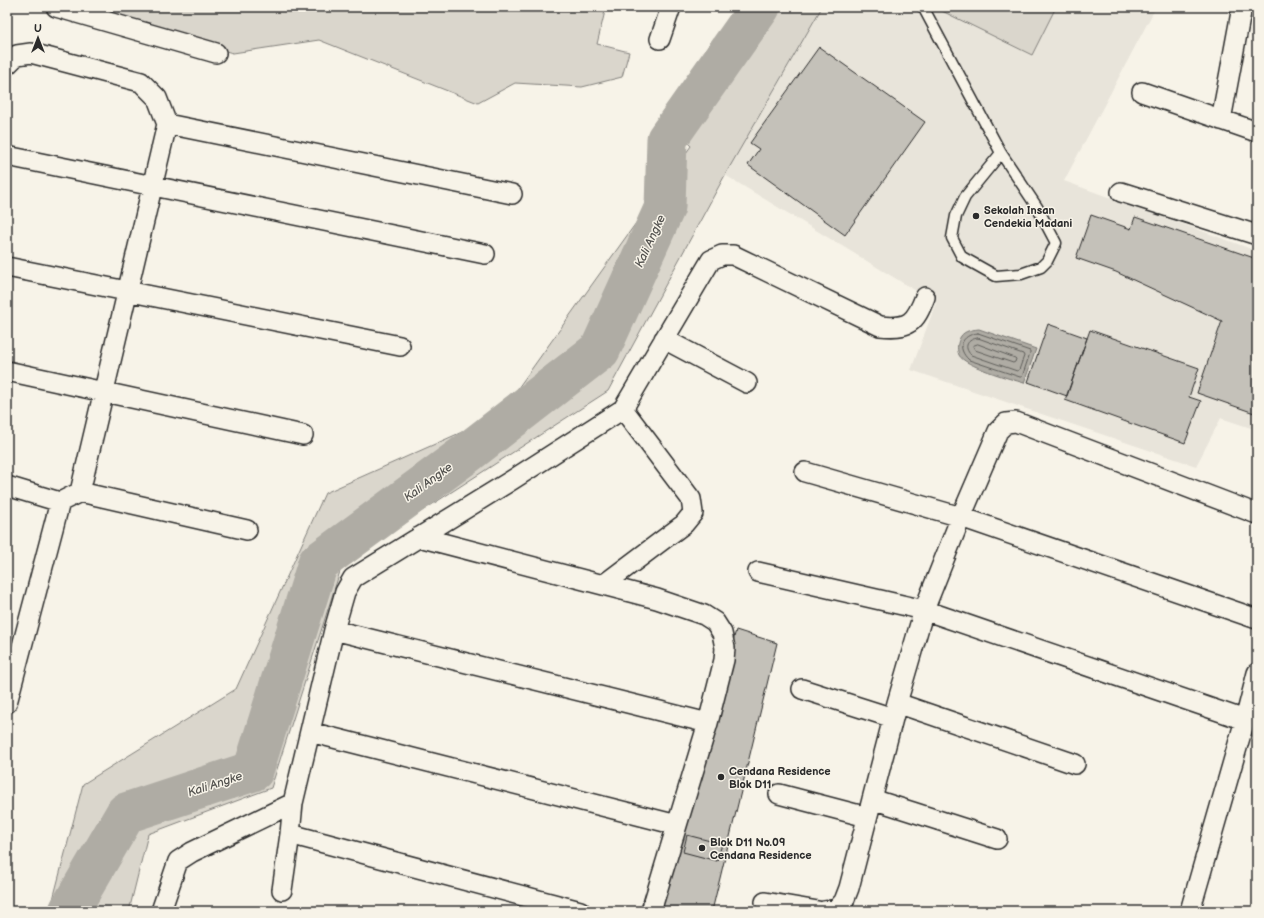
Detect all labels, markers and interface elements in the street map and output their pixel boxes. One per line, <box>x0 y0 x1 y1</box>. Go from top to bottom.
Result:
north arrow <box>18 18 58 58</box>
text: U <box>34 22 42 35</box>
place label: Sekolah Insan Cendekia Madani <box>984 204 1072 230</box>
marker: Sekolah Insan Cendekia Madani <box>971 211 981 221</box>
water label: Kali Angke <box>632 212 669 270</box>
water label: Kali Angke <box>401 460 456 505</box>
place label: Cendana Residence Blok D11 <box>729 765 831 791</box>
water label: Kali Angke <box>186 769 244 800</box>
marker: Cendana Residence Blok D11 <box>716 772 726 782</box>
place label: Blok D11 No.09 Cendana Residence <box>710 836 812 862</box>
marker: Blok D11 No.09 Cendana Residence <box>697 843 707 853</box>

